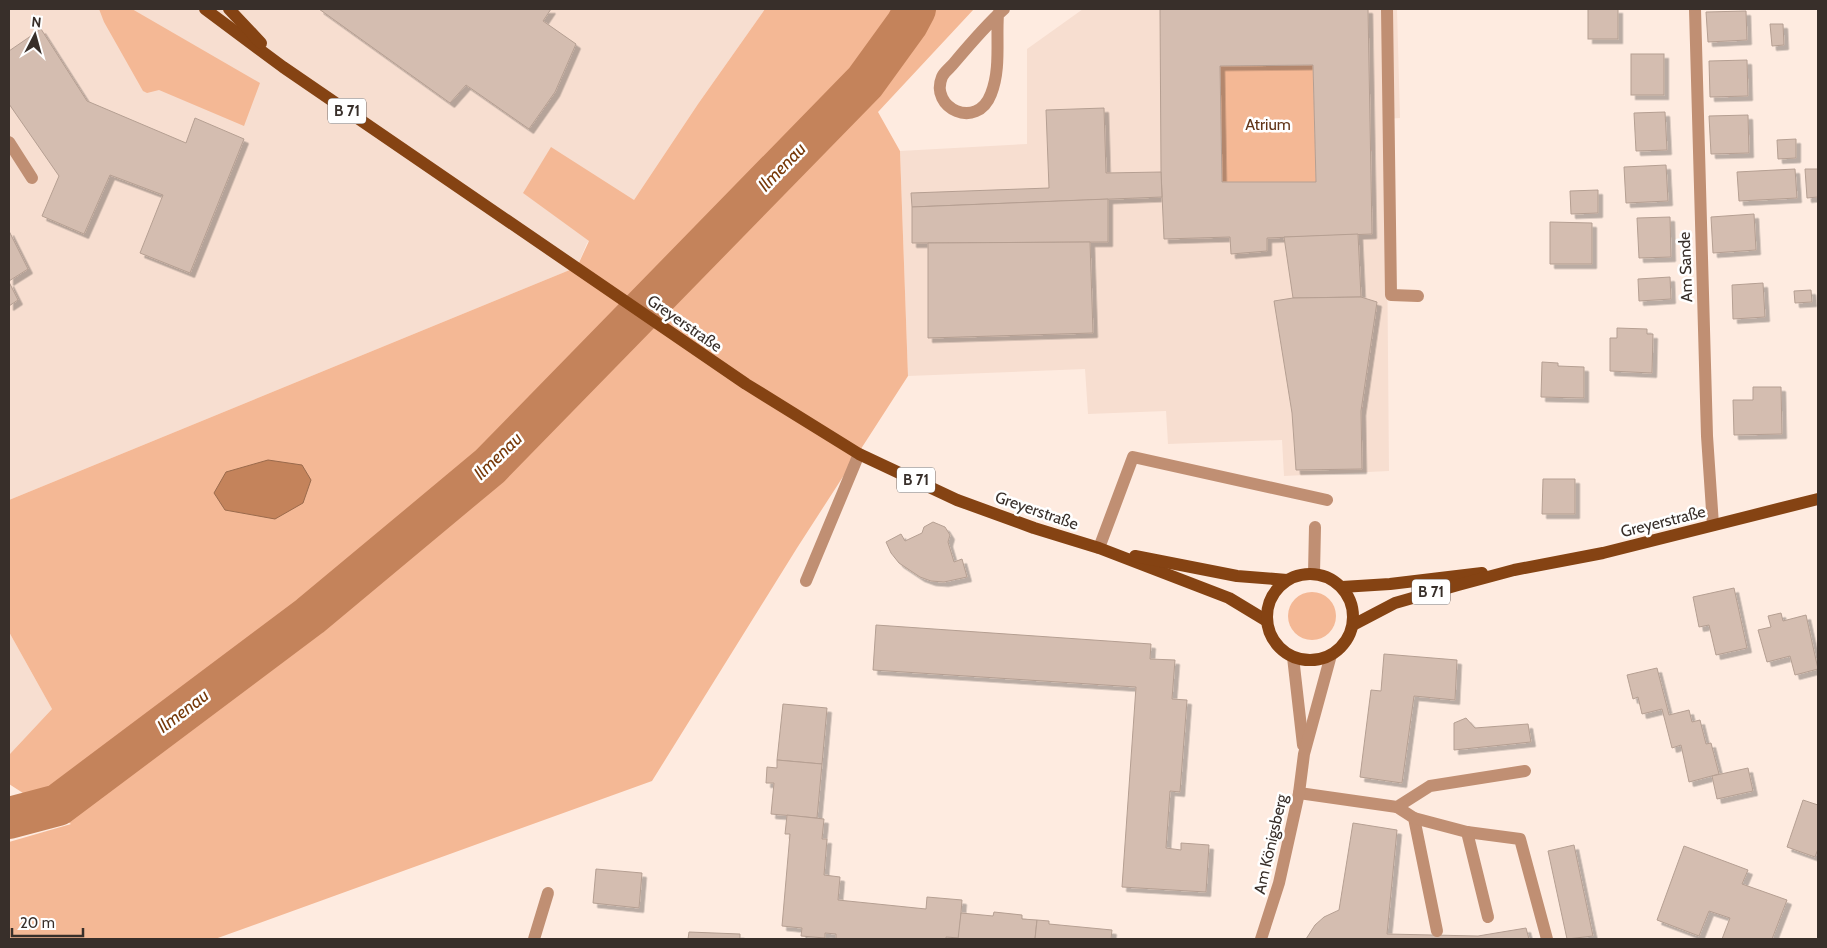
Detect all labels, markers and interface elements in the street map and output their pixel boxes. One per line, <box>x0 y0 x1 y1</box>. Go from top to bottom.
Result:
north arrow <box>10 10 60 60</box>
text: N <box>30 13 42 32</box>
road number: B 71 <box>328 98 366 124</box>
park label: Atrium <box>1245 115 1291 134</box>
water label: Ilmenau <box>754 138 810 196</box>
street label: Am Sande <box>1675 231 1696 303</box>
street label: Greyerstraße <box>644 291 726 356</box>
water label: Ilmenau <box>469 428 527 484</box>
road number: B 71 <box>897 468 935 492</box>
street label: Greyerstraße <box>993 487 1081 534</box>
street label: Greyerstraße <box>1619 502 1708 541</box>
road number: B 71 <box>1412 580 1450 604</box>
water label: Ilmenau <box>153 684 213 738</box>
street label: Am Königsberg <box>1250 791 1291 896</box>
scale bar <box>12 906 84 938</box>
text: 20 m <box>20 914 55 932</box>

